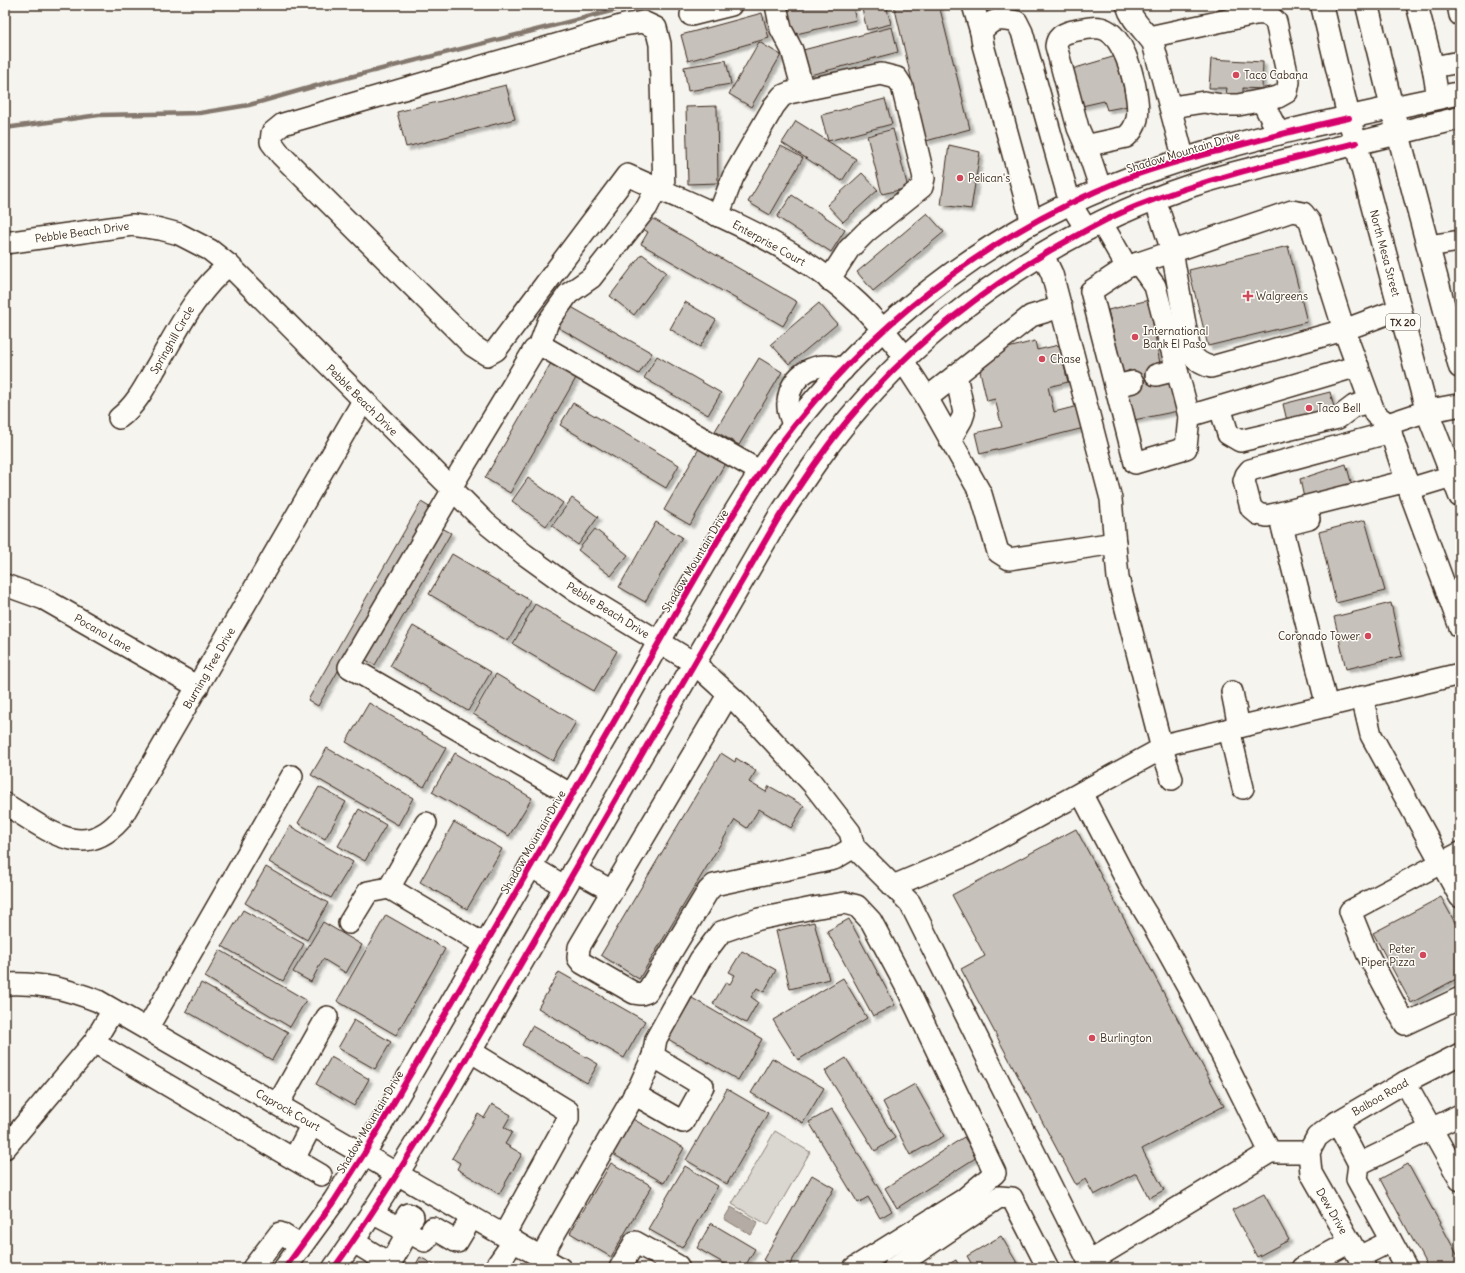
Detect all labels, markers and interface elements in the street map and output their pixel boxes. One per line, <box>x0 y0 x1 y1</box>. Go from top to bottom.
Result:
place label: Taco Cabana <box>1244 68 1308 82</box>
marker: Taco Cabana <box>1231 70 1241 80</box>
street label: Shadow Mountain Drive <box>1125 128 1241 176</box>
place label: Pelican's <box>968 171 1010 185</box>
marker: Pelican's <box>955 173 965 183</box>
street label: North Mesa Street <box>1367 208 1403 298</box>
street label: Enterprise Court <box>730 217 808 269</box>
street label: Pebble Beach Drive <box>34 218 130 246</box>
place label: Walgreens <box>1256 289 1308 303</box>
marker: Walgreens <box>1243 291 1253 301</box>
street label: Springhill Circle <box>147 303 197 377</box>
road number: TX 20 <box>1386 314 1420 330</box>
place label: International Bank El Paso <box>1143 324 1208 351</box>
marker: International Bank El Paso <box>1130 332 1140 342</box>
place label: Chase <box>1050 352 1081 366</box>
marker: Chase <box>1037 354 1047 364</box>
street label: Pebble Beach Drive <box>323 361 401 439</box>
place label: Taco Bell <box>1317 401 1361 415</box>
marker: Taco Bell <box>1304 403 1314 413</box>
street label: Shadow Mountain Drive <box>659 507 731 615</box>
street label: Pebble Beach Drive <box>564 579 652 641</box>
street label: Pocano Lane <box>72 611 134 655</box>
street label: Burning Tree Drive <box>180 625 238 711</box>
place label: Coronado Tower <box>1278 629 1361 643</box>
marker: Coronado Tower <box>1363 631 1373 641</box>
street label: Shadow Mountain Drive <box>497 787 569 897</box>
place label: Peter Piper Pizza <box>1361 942 1416 969</box>
marker: Peter Piper Pizza <box>1418 950 1428 960</box>
place label: Burlington <box>1100 1031 1152 1045</box>
marker: Burlington <box>1087 1033 1097 1043</box>
street label: Shadow Mountain Drive <box>334 1068 406 1176</box>
street label: Balboa Road <box>1349 1075 1411 1119</box>
street label: Caprock Court <box>253 1086 323 1134</box>
street label: Dew Drive <box>1313 1185 1351 1237</box>

